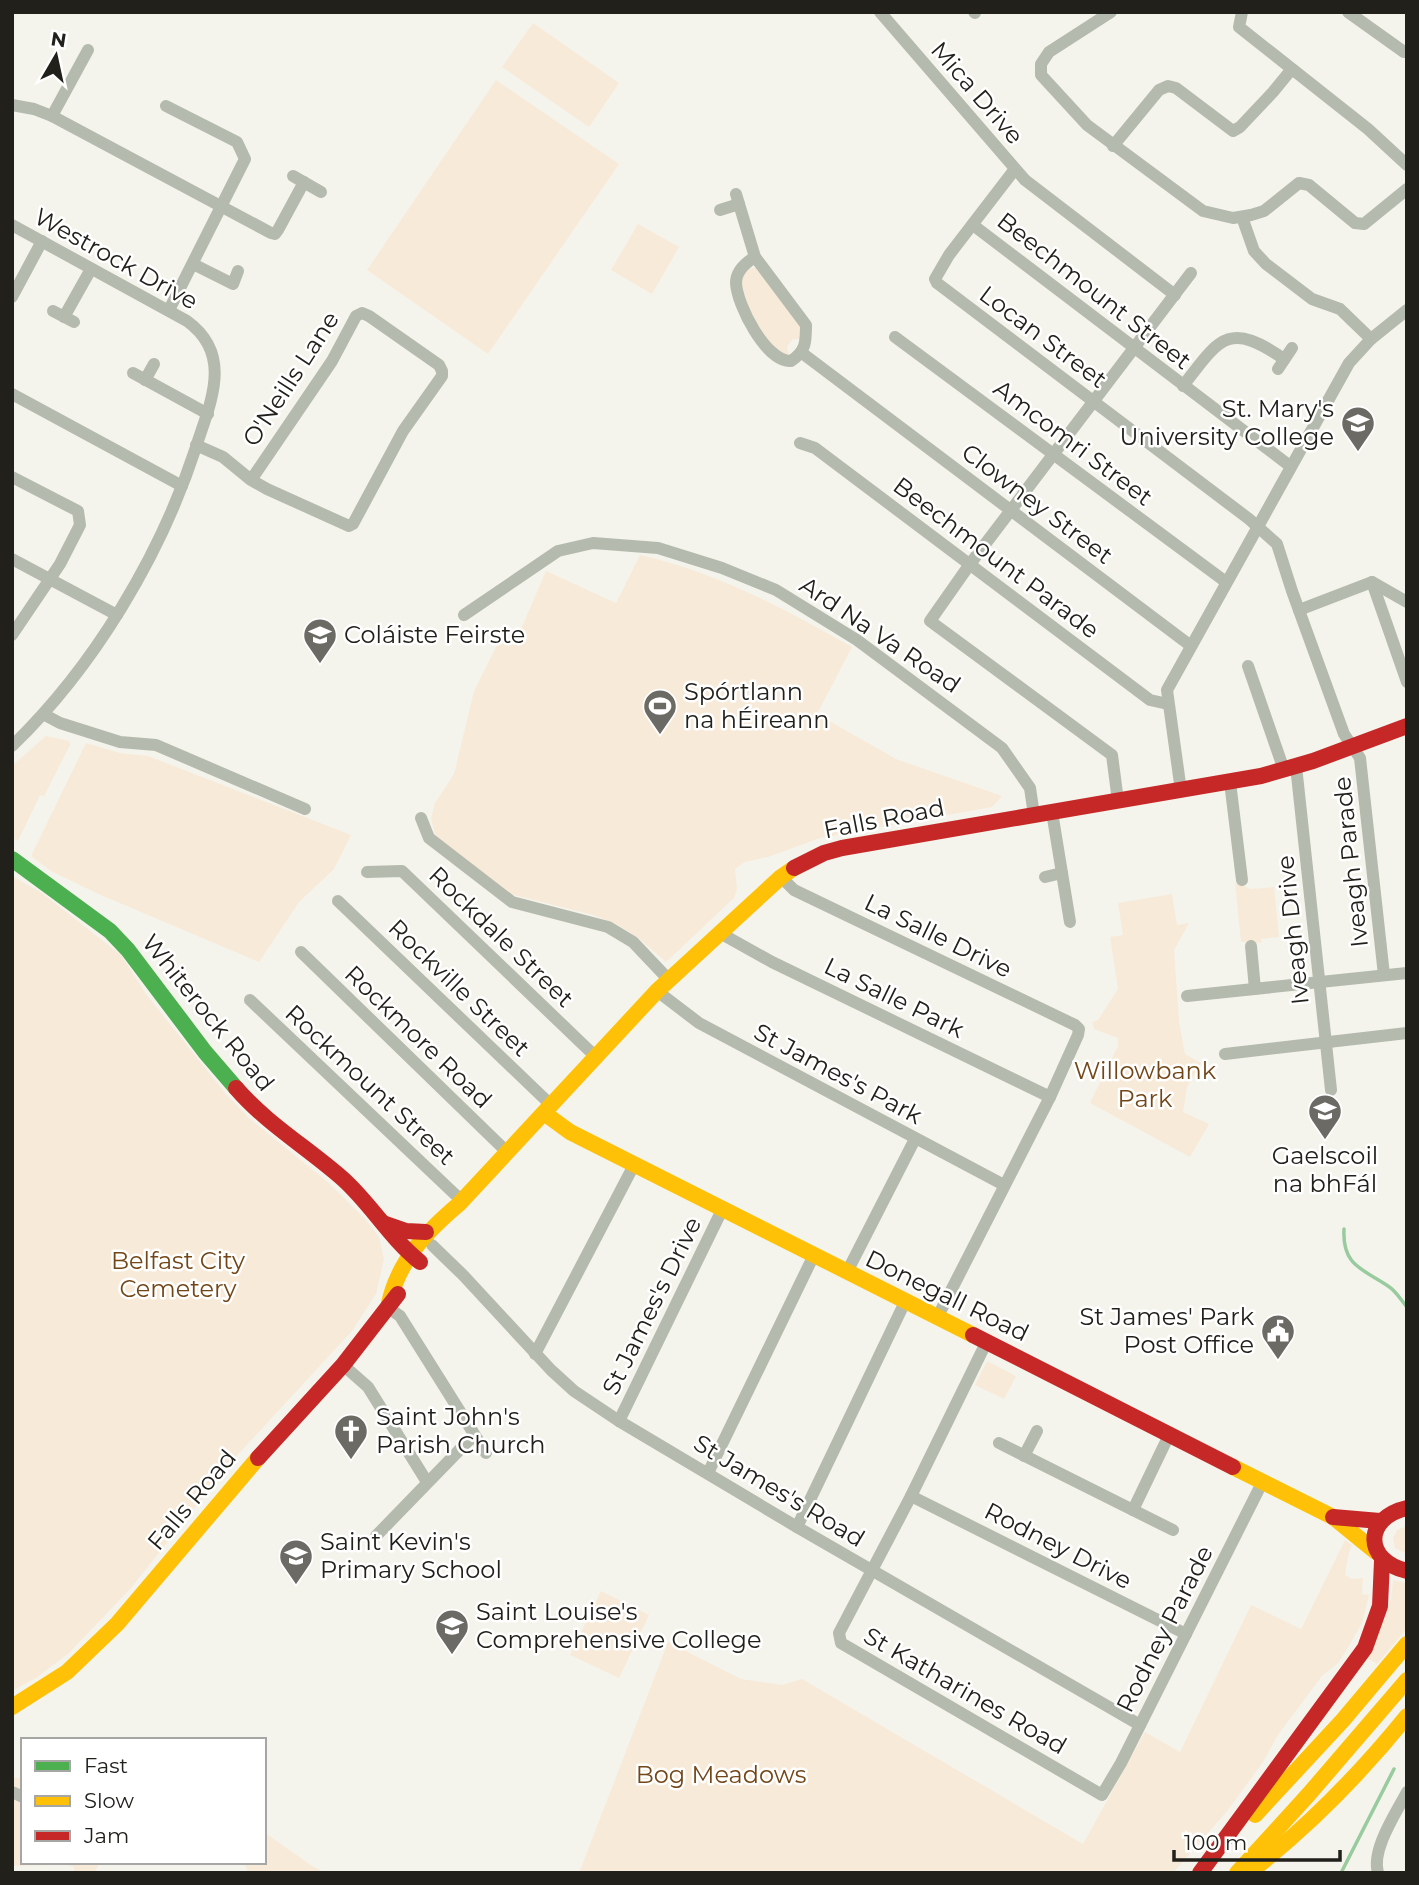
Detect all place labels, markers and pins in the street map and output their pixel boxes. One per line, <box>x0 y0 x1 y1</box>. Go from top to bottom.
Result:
place label: St. Mary's University College <box>1120 394 1334 451</box>
school or university icon: St. Mary's University College <box>1339 404 1377 453</box>
school or university icon: Coláiste Feirste <box>301 616 339 665</box>
place label: Coláiste Feirste <box>344 620 525 649</box>
place label: Spórtlann na hÉireann <box>684 677 829 734</box>
sports icon: Spórtlann na hÉireann <box>641 687 679 736</box>
school or university icon: Gaelscoil na bhFál <box>1306 1092 1344 1141</box>
place label: Gaelscoil na bhFál <box>1272 1141 1378 1198</box>
place label: St James' Park Post Office <box>1079 1302 1255 1359</box>
public building icon: St James' Park Post Office <box>1259 1312 1297 1361</box>
place label: Saint John's Parish Church <box>376 1402 545 1459</box>
church icon: Saint John's Parish Church <box>332 1412 370 1461</box>
place label: Saint Kevin's Primary School <box>320 1527 502 1584</box>
school or university icon: Saint Kevin's Primary School <box>277 1537 315 1586</box>
place label: Saint Louise's Comprehensive College <box>476 1597 761 1654</box>
school or university icon: Saint Louise's Comprehensive College <box>433 1607 471 1656</box>

